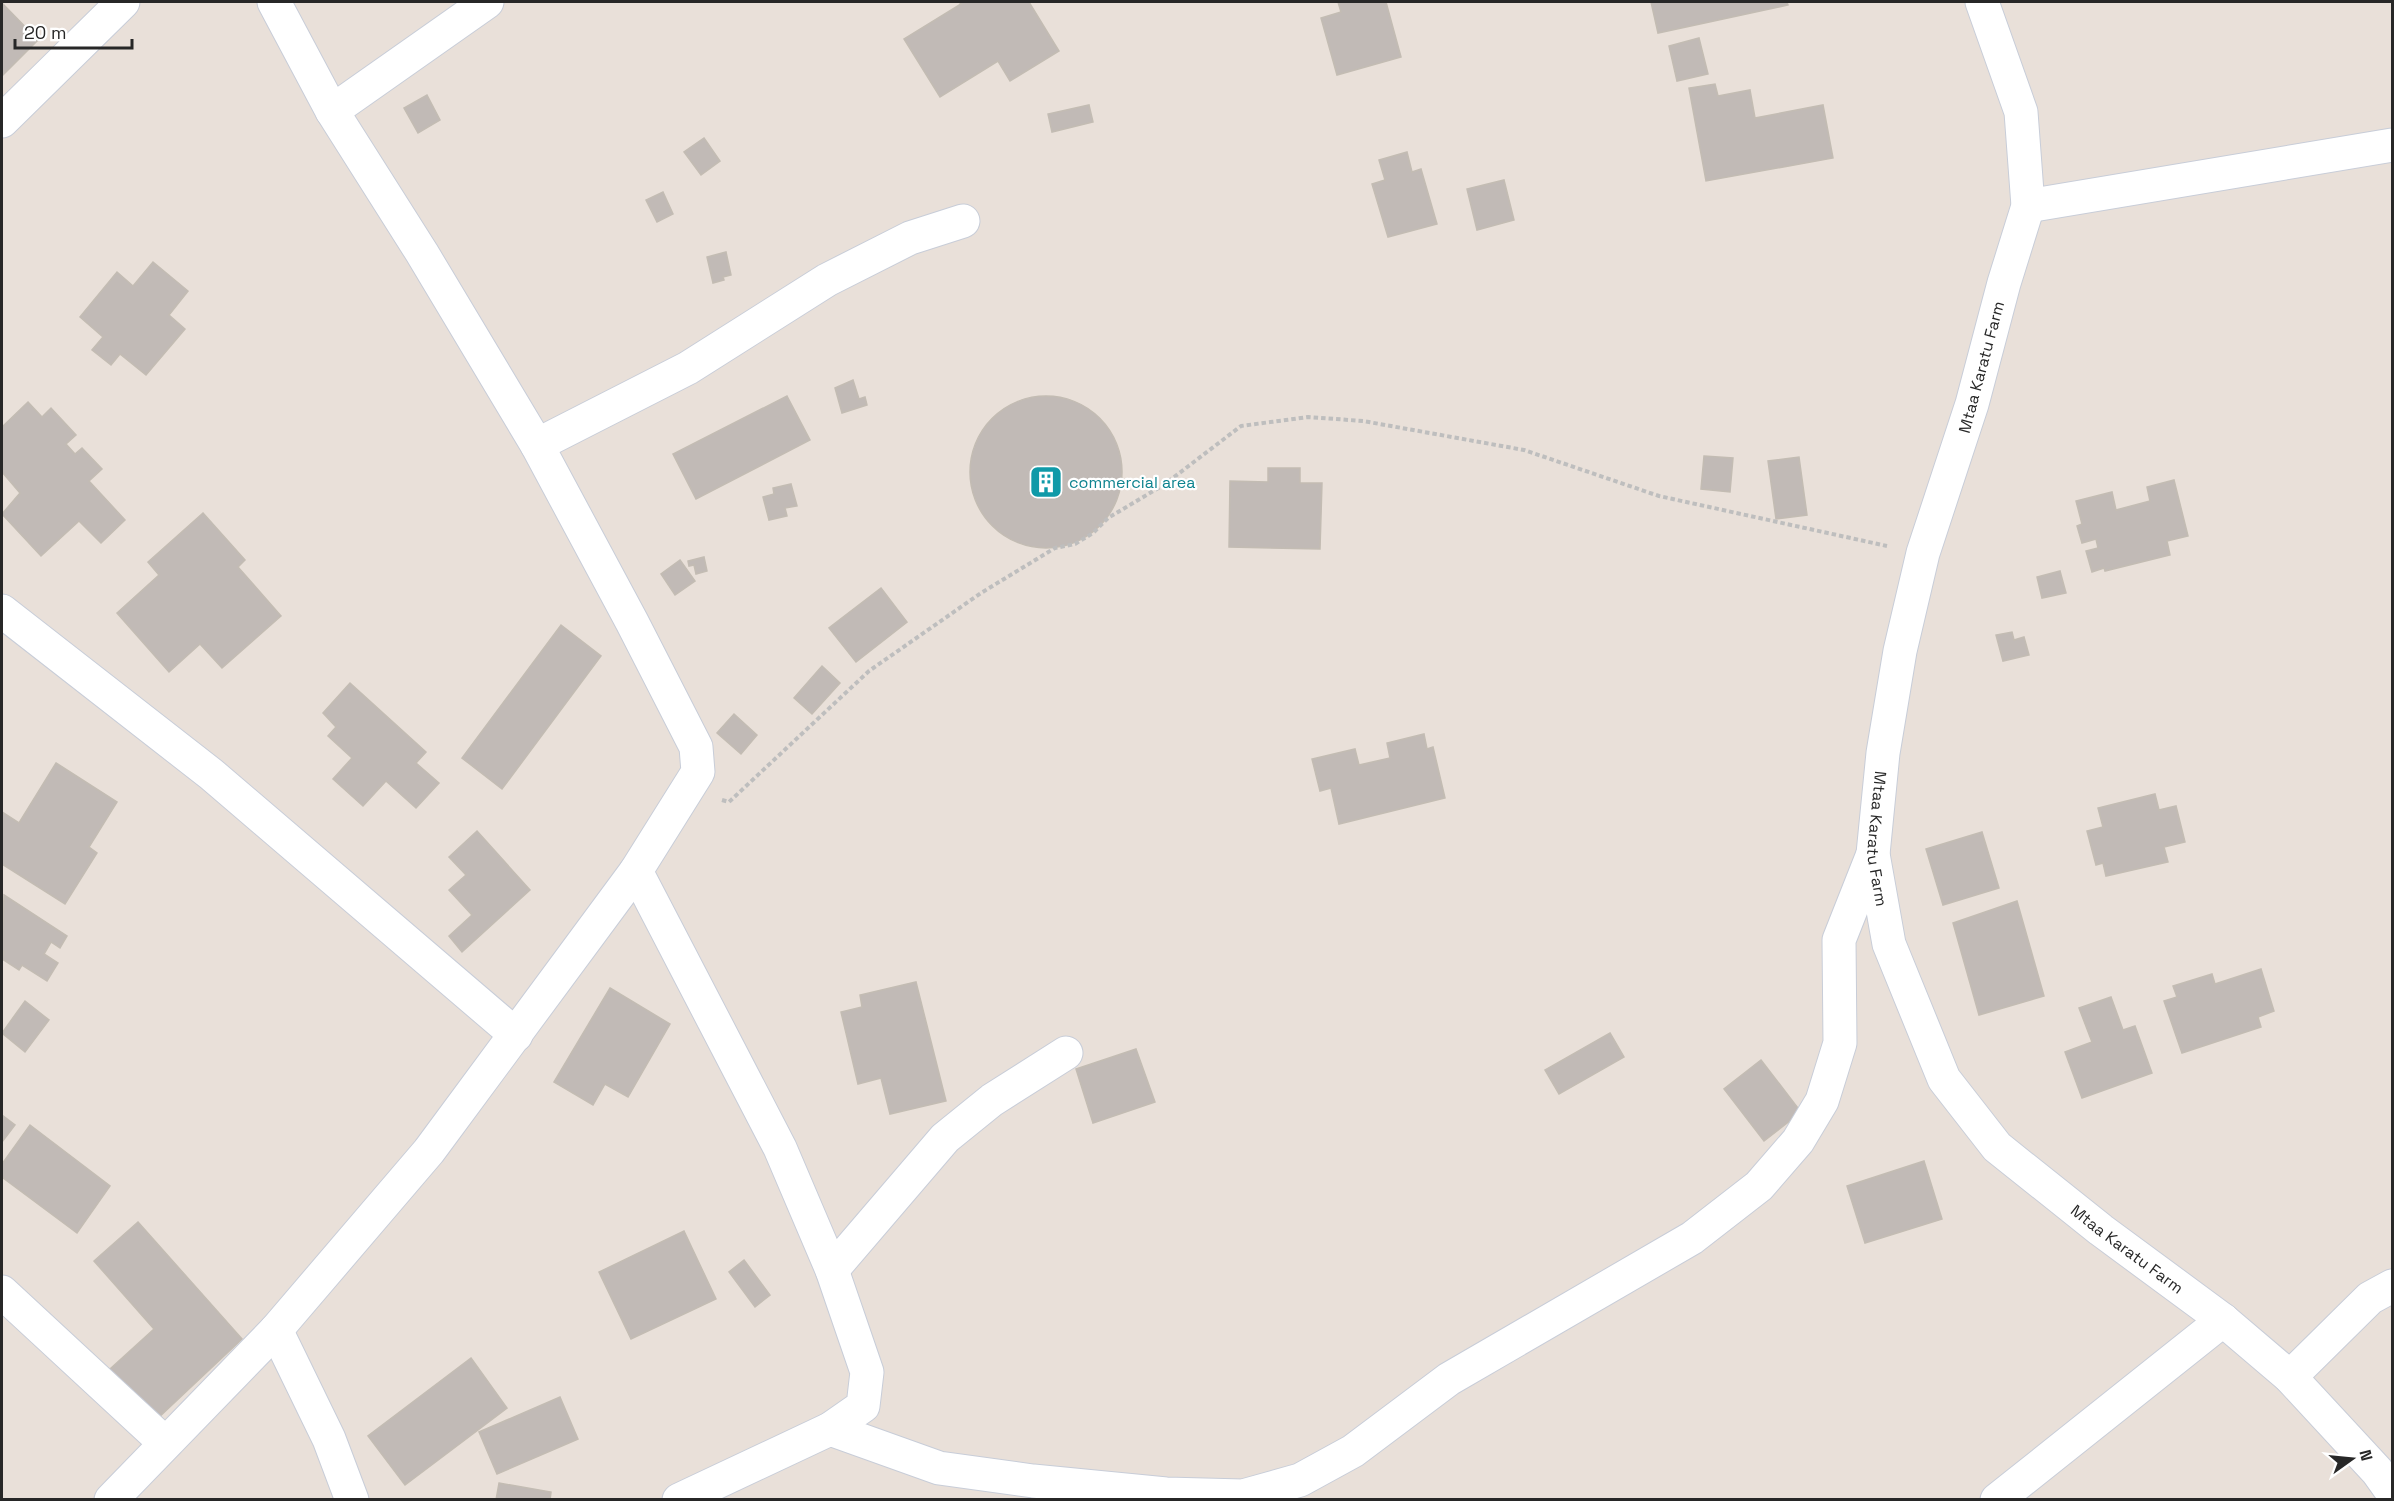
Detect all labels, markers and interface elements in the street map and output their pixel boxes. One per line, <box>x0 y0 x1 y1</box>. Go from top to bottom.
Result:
scale bar <box>15 12 132 50</box>
text: 20 m <box>24 21 67 44</box>
street label: Mtaa Karatu Farm <box>1954 299 2009 435</box>
building icon: commercial area <box>1028 464 1064 500</box>
place label: commercial area <box>1069 472 1196 493</box>
street label: Mtaa Karatu Farm <box>1862 770 1892 908</box>
street label: Mtaa Karatu Farm <box>2066 1200 2188 1298</box>
north arrow <box>2322 1429 2382 1489</box>
text: N <box>2354 1447 2378 1463</box>

